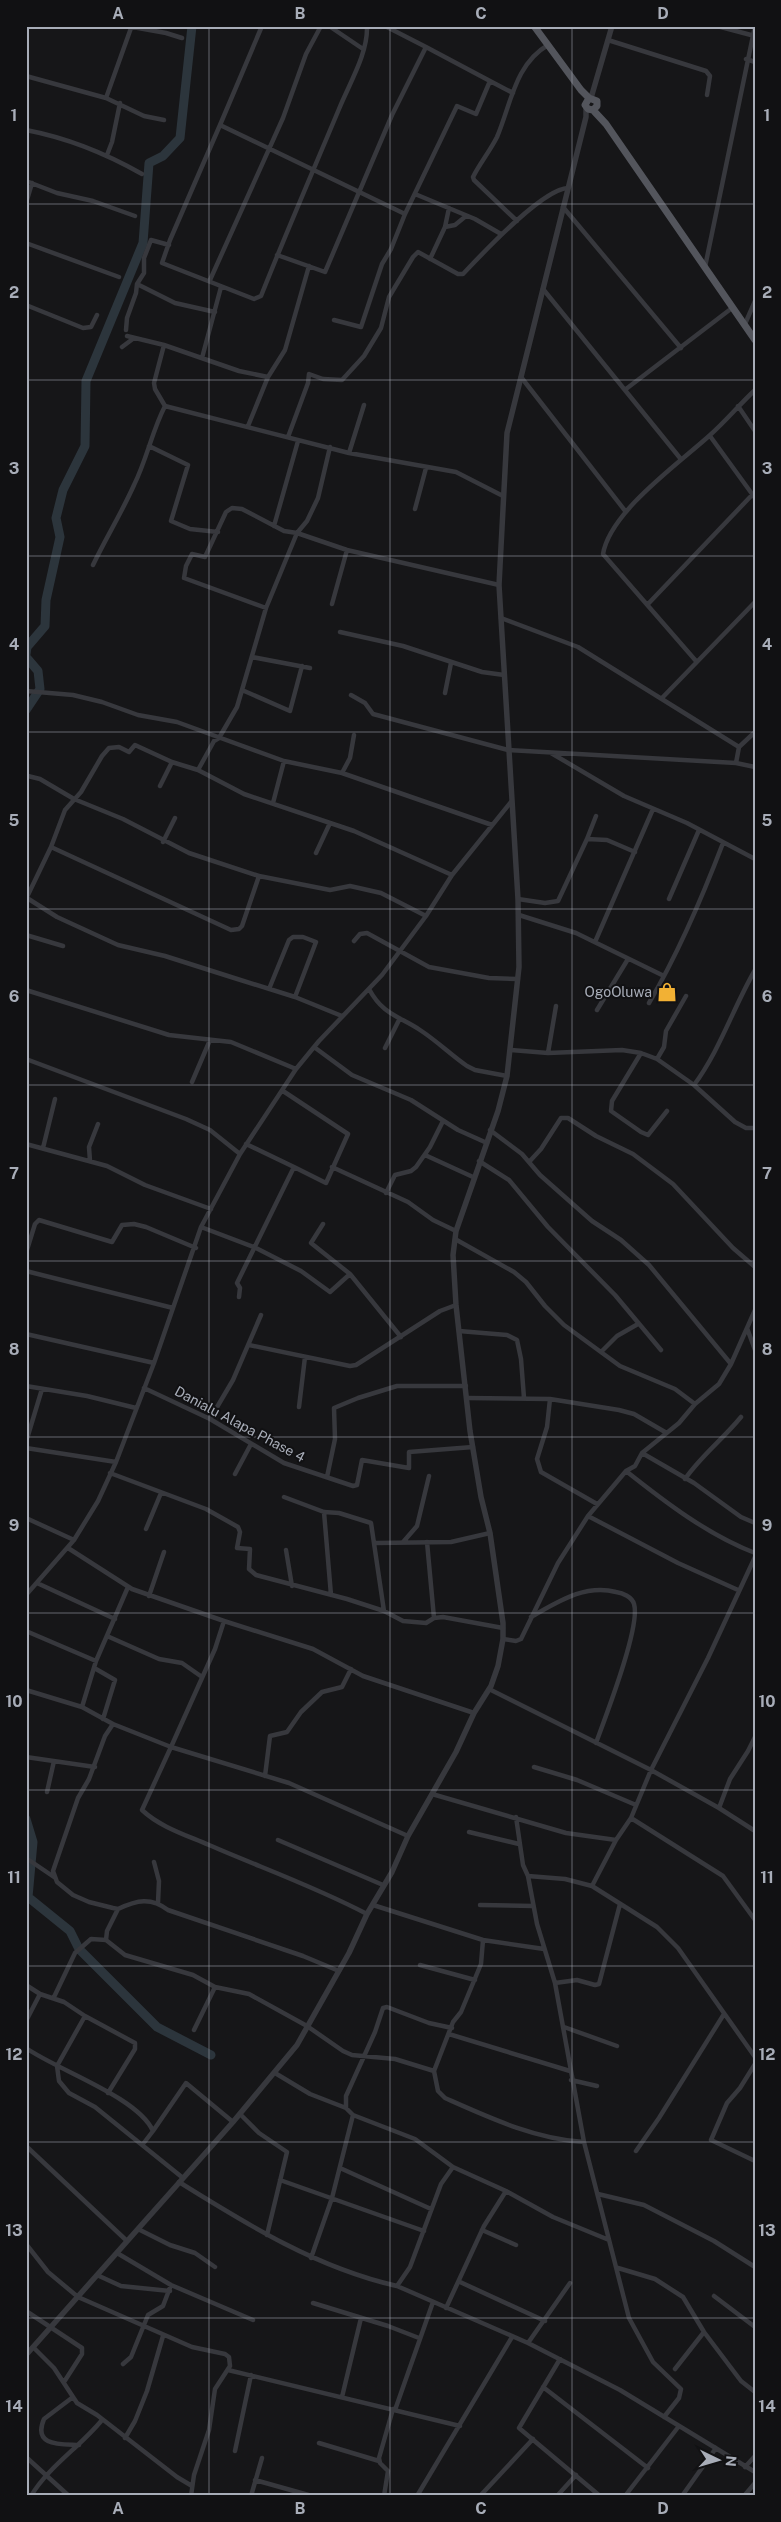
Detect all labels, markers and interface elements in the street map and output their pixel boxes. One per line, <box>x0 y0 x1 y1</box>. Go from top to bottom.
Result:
text: A <box>112 4 124 23</box>
text: B <box>295 4 306 23</box>
text: C <box>475 4 487 23</box>
text: D <box>657 4 669 23</box>
text: 1 <box>11 106 17 125</box>
text: 1 <box>764 106 770 125</box>
text: 2 <box>9 283 19 302</box>
text: 2 <box>762 283 772 302</box>
text: 3 <box>9 459 19 478</box>
text: 3 <box>762 459 772 478</box>
text: 4 <box>9 635 20 654</box>
text: 4 <box>762 635 773 654</box>
text: 5 <box>9 811 20 830</box>
text: 5 <box>762 811 773 830</box>
shop icon: OgoOluwa <box>656 981 678 1003</box>
place label: OgoOluwa <box>585 984 652 1000</box>
text: 6 <box>9 987 19 1006</box>
text: 6 <box>762 987 772 1006</box>
text: 7 <box>9 1164 19 1183</box>
text: 7 <box>762 1164 772 1183</box>
text: 8 <box>9 1340 20 1359</box>
text: 8 <box>762 1340 773 1359</box>
street label: Danialu Alapa Phase 4 <box>172 1383 308 1465</box>
text: 9 <box>9 1516 19 1535</box>
text: 9 <box>762 1516 772 1535</box>
text: 10 <box>5 1692 23 1711</box>
text: 10 <box>758 1692 776 1711</box>
text: 11 <box>7 1868 21 1887</box>
text: 11 <box>760 1868 774 1887</box>
text: 12 <box>5 2045 23 2064</box>
text: 12 <box>758 2045 776 2064</box>
text: 13 <box>5 2221 23 2240</box>
text: 13 <box>758 2221 776 2240</box>
text: 14 <box>5 2397 23 2416</box>
text: 14 <box>758 2397 776 2416</box>
north arrow <box>694 2434 744 2484</box>
text: N <box>723 2455 739 2467</box>
text: A <box>112 2499 124 2518</box>
text: B <box>295 2499 306 2518</box>
text: C <box>475 2499 487 2518</box>
text: D <box>657 2499 669 2518</box>

